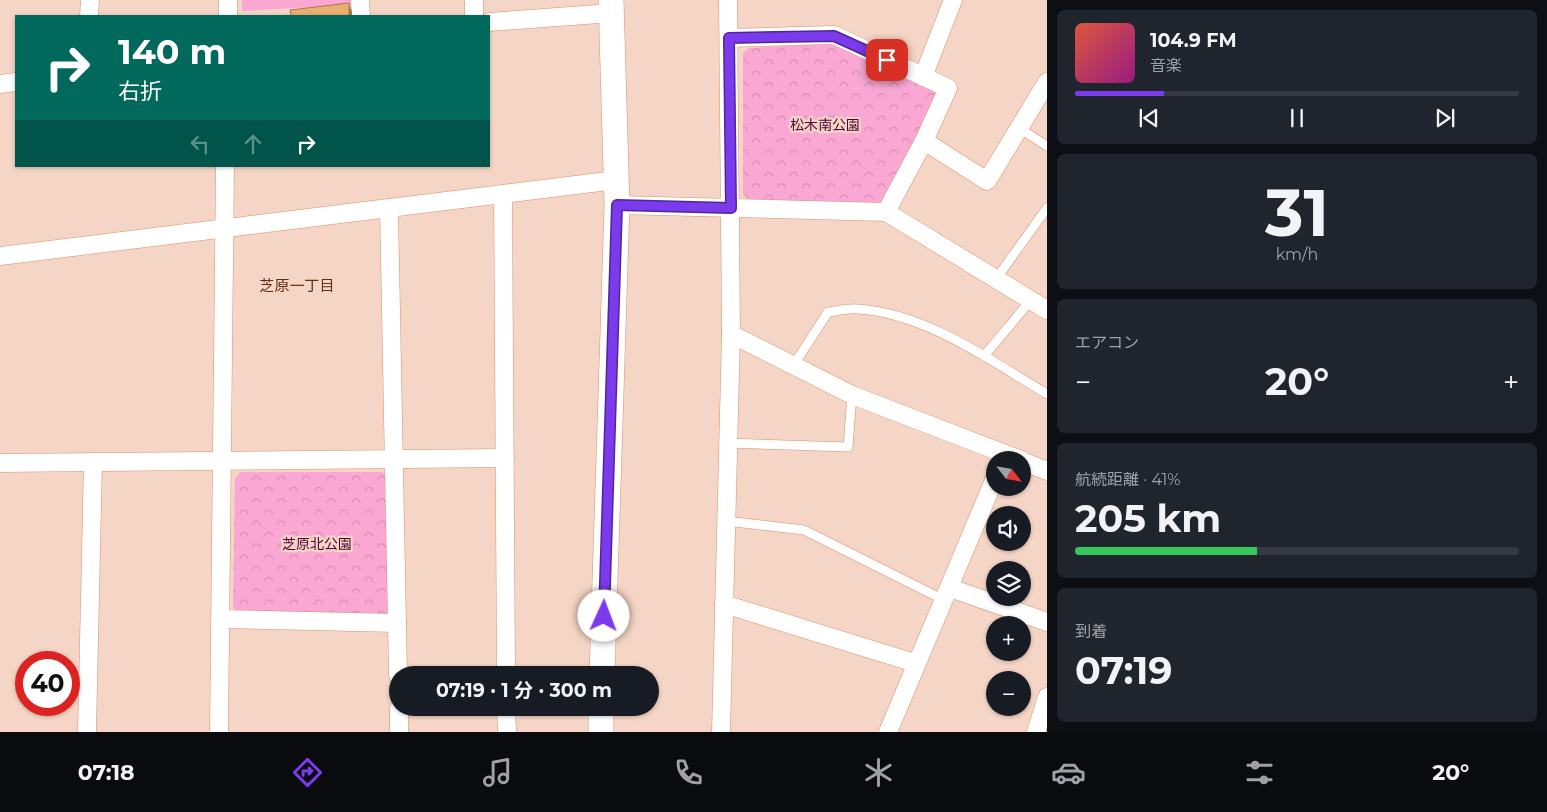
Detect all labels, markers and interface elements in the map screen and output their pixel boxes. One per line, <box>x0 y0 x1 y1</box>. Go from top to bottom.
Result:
text: 104.9 FM <box>1150 29 1237 52</box>
text: 140 m <box>118 30 226 73</box>
icon: right <box>35 35 100 100</box>
pin <box>866 39 908 81</box>
icon: arrive <box>873 46 901 74</box>
text: 音楽 <box>1150 56 1182 75</box>
text: 右折 <box>118 78 162 105</box>
icon: previous <box>1135 104 1163 132</box>
icon: pause <box>1283 104 1311 132</box>
icon: next <box>1431 104 1459 132</box>
park label: 松木南公園 <box>790 116 860 134</box>
icon: left <box>186 130 214 158</box>
icon: ahead <box>239 130 267 158</box>
icon: right <box>292 130 320 158</box>
text: 31 <box>1265 173 1329 252</box>
text: km/h <box>1276 245 1318 264</box>
district label: 芝原一丁目 <box>259 276 335 295</box>
text: エアコン <box>1075 333 1139 352</box>
text: 20° <box>1265 358 1329 405</box>
text: − <box>1075 365 1091 399</box>
text: + <box>1503 365 1519 399</box>
north arrow <box>986 451 1031 496</box>
map controls <box>986 451 1031 716</box>
text: 航続距離 · 41% <box>1075 470 1181 489</box>
text: 205 km <box>1075 495 1221 542</box>
button: sound <box>986 506 1031 551</box>
park label: 芝原北公園 <box>282 535 352 553</box>
button: layers <box>986 561 1031 606</box>
position arrow <box>577 589 629 641</box>
button: + <box>986 616 1031 661</box>
text: 到着 <box>1075 622 1107 641</box>
text: 07:19 <box>1075 647 1173 694</box>
speed limit sign: 40 <box>15 651 80 716</box>
button: − <box>986 671 1031 716</box>
text: 07:19 · 1 分 · 300 m <box>436 679 612 702</box>
icon: directions <box>290 755 325 790</box>
icon: music <box>480 755 515 790</box>
icon: phone <box>671 755 706 790</box>
icon: climate <box>861 755 896 790</box>
icon: car <box>1051 755 1086 790</box>
icon: filters <box>1242 755 1277 790</box>
text: 07:18 <box>78 759 135 786</box>
text: 20° <box>1432 759 1469 786</box>

